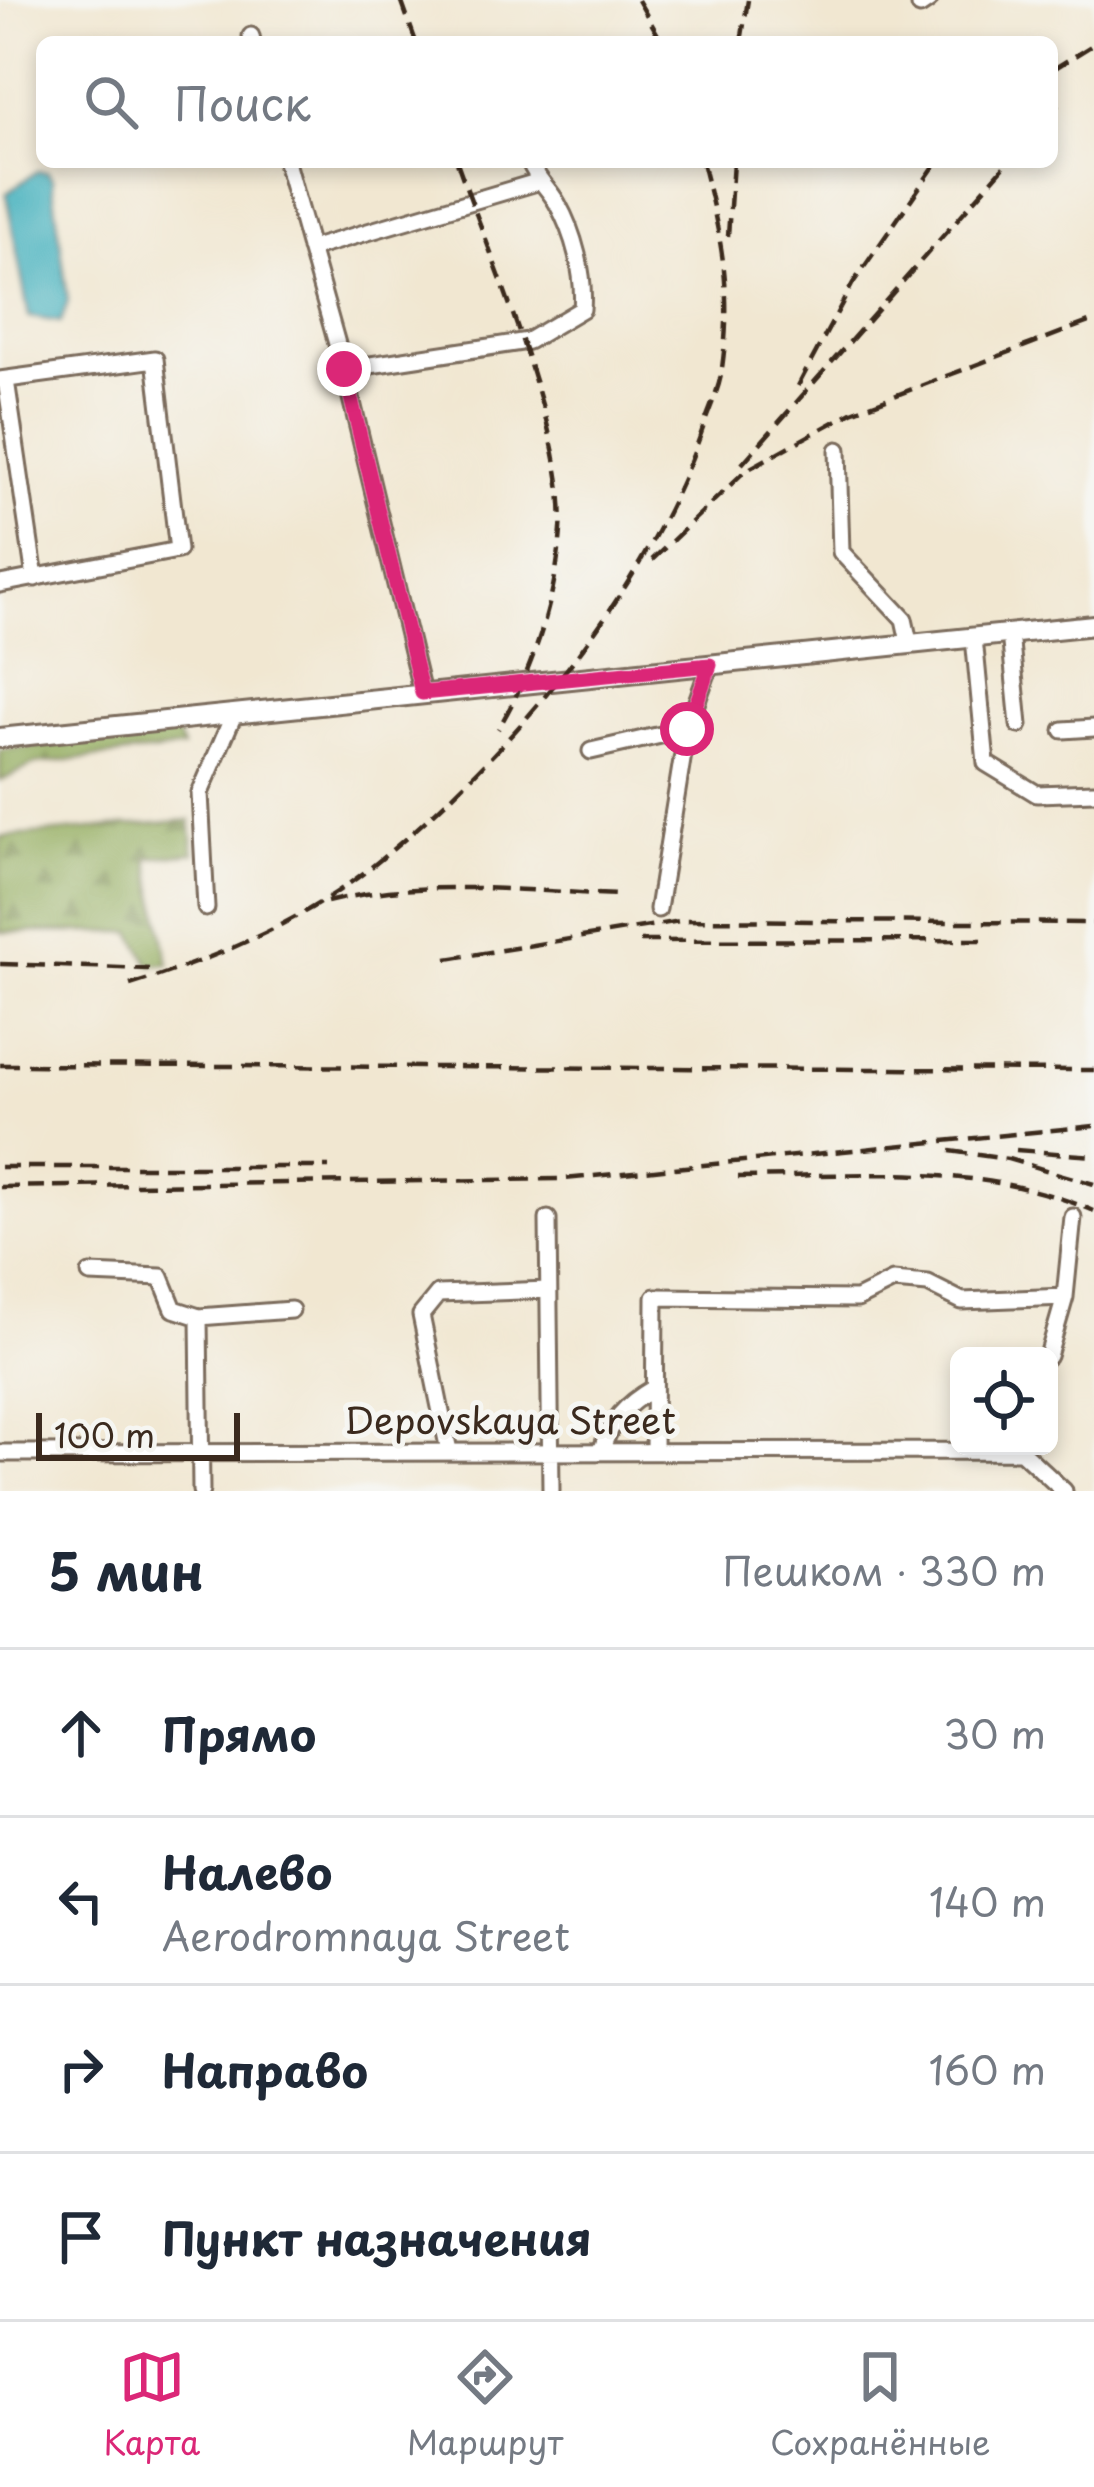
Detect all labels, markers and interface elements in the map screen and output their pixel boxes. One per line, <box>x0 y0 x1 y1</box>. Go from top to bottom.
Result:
search box <box>36 36 1058 168</box>
text: Поиск <box>174 68 311 136</box>
icon: search <box>78 69 144 135</box>
route end <box>317 342 371 396</box>
route start <box>660 702 714 756</box>
map controls <box>950 1347 1058 1455</box>
button: locate <box>950 1347 1058 1455</box>
street label: Depovskaya Street <box>344 1392 676 1446</box>
scale bar <box>36 1407 240 1460</box>
text: 100 m <box>54 1409 155 1459</box>
text: 5 мин <box>48 1531 204 1608</box>
text: Пешком · 330 m <box>723 1540 1046 1599</box>
text: Прямо <box>162 1699 316 1767</box>
icon: ahead <box>48 1700 114 1766</box>
text: 30 m <box>943 1703 1046 1762</box>
text: Налево <box>162 1837 332 1905</box>
icon: left <box>48 1868 114 1934</box>
text: 140 m <box>929 1871 1046 1930</box>
text: Aerodromnaya Street <box>162 1905 570 1964</box>
text: Направо <box>162 2035 368 2103</box>
icon: right <box>48 2036 114 2102</box>
text: 160 m <box>929 2039 1046 2098</box>
text: Пункт назначения <box>162 2203 592 2271</box>
icon: arrive <box>48 2204 114 2270</box>
tab: Карта <box>103 2344 200 2466</box>
tab: Маршрут <box>407 2344 563 2466</box>
tab: Сохранённые <box>770 2344 991 2466</box>

